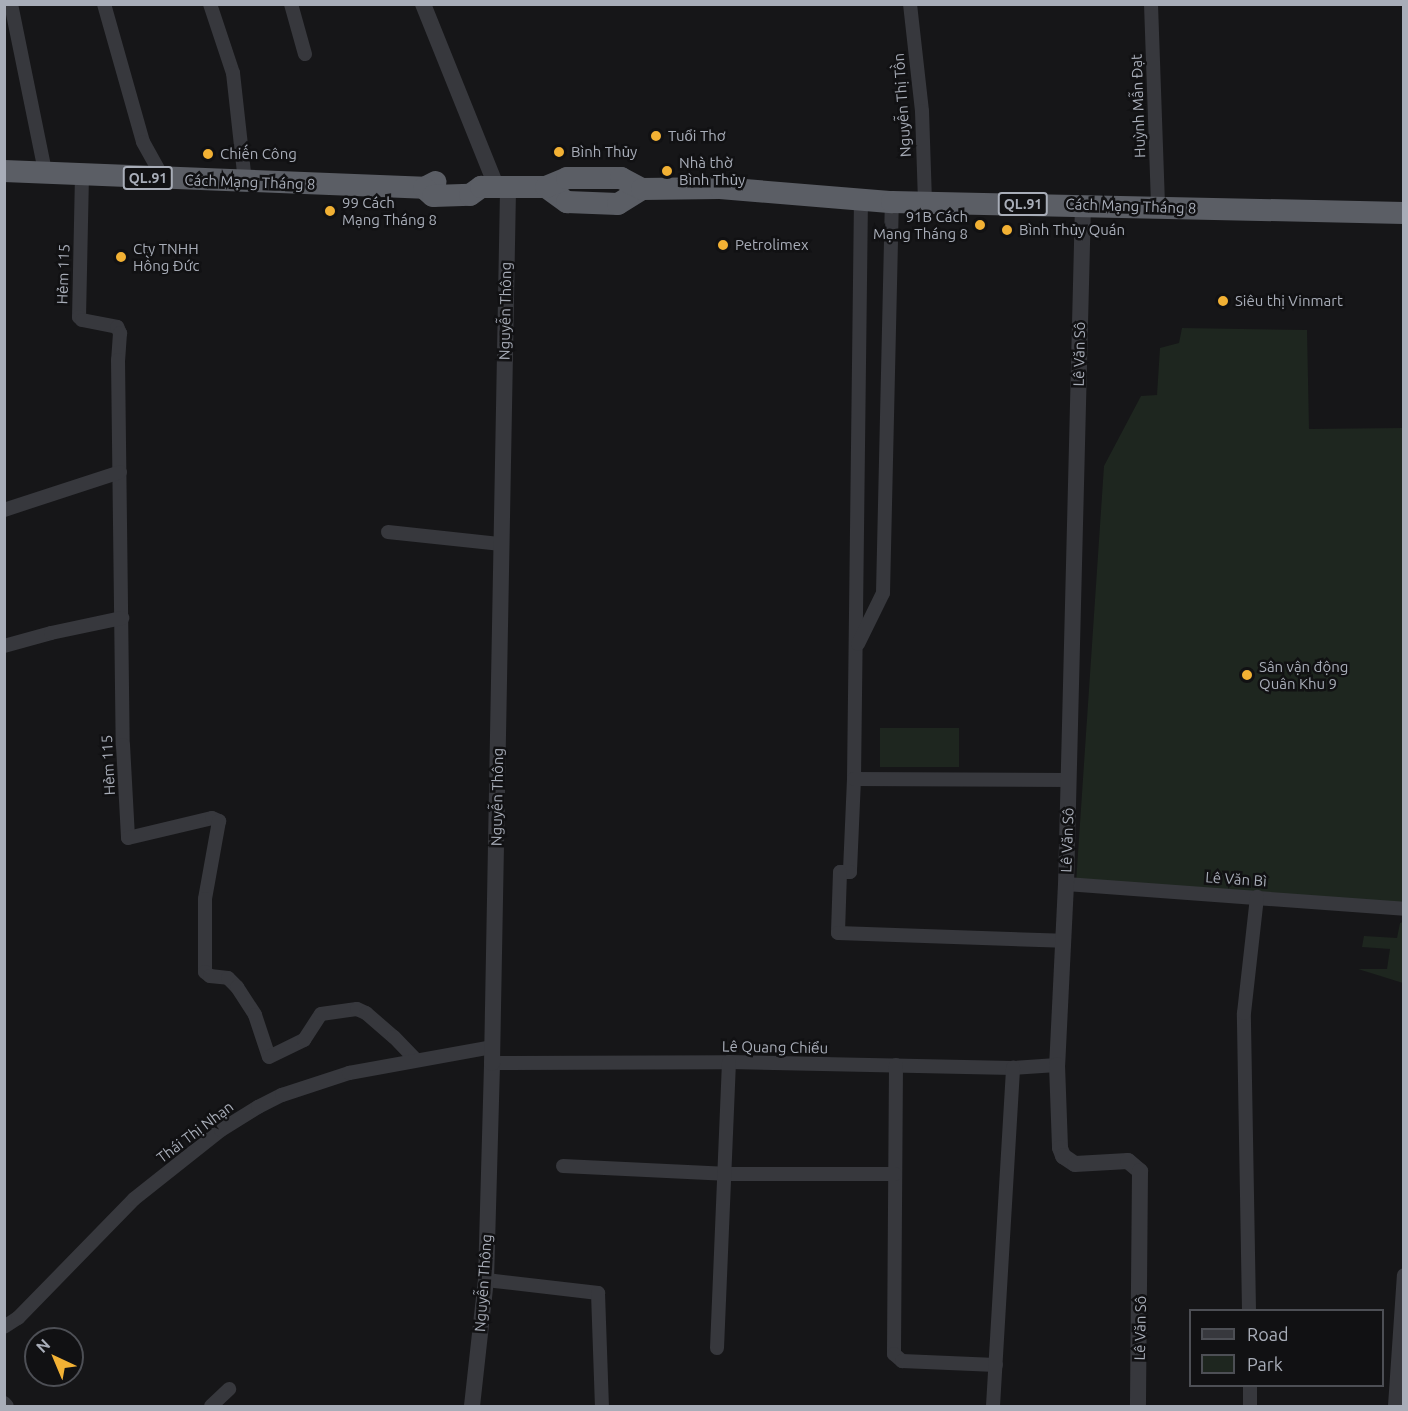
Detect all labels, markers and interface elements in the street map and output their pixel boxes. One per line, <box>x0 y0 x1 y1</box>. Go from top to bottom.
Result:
street label: Nguyễn Thị Tồn <box>889 52 915 158</box>
street label: Huỳnh Mẫn Đạt <box>1127 54 1149 158</box>
place label: Tuổi Thơ <box>668 127 726 145</box>
marker: Tuổi Thơ <box>649 129 663 143</box>
place label: Bình Thủy <box>571 143 637 161</box>
place label: Chiến Công <box>220 145 297 163</box>
marker: Bình Thủy <box>552 145 566 159</box>
marker: Chiến Công <box>201 147 215 161</box>
place label: Nhà thờ Bình Thủy <box>679 153 745 188</box>
marker: Nhà thờ Bình Thủy <box>660 164 674 178</box>
road number: QL.91 <box>122 167 174 189</box>
street label: Cách Mạng Tháng 8 <box>184 171 316 193</box>
place label: 99 Cách Mạng Tháng 8 <box>342 193 437 228</box>
road number: QL.91 <box>998 193 1048 215</box>
street label: Cách Mạng Tháng 8 <box>1065 195 1197 217</box>
marker: 99 Cách Mạng Tháng 8 <box>323 204 337 218</box>
place label: 91B Cách Mạng Tháng 8 <box>873 207 968 242</box>
marker: 91B Cách Mạng Tháng 8 <box>973 218 987 232</box>
place label: Bình Thủy Quán <box>1019 221 1125 239</box>
marker: Bình Thủy Quán <box>1000 223 1014 237</box>
place label: Petrolimex <box>735 236 809 254</box>
marker: Petrolimex <box>716 238 730 252</box>
place label: Cty TNHH Hồng Đức <box>133 239 199 274</box>
street label: Hẻm 115 <box>53 243 73 305</box>
marker: Cty TNHH Hồng Đức <box>114 250 128 264</box>
street label: Nguyễn Thông <box>495 262 515 360</box>
place label: Siêu thị Vinmart <box>1235 292 1343 310</box>
marker: Siêu thị Vinmart <box>1216 294 1230 308</box>
street label: Lê Văn Sô <box>1069 321 1089 387</box>
place label: Sân vận động Quân Khu 9 <box>1259 657 1348 692</box>
marker: Sân vận động Quân Khu 9 <box>1240 668 1254 682</box>
street label: Hẻm 115 <box>97 734 119 796</box>
street label: Nguyễn Thông <box>487 748 507 846</box>
street label: Lê Văn Sô <box>1057 807 1077 873</box>
street label: Lê Văn Bì <box>1205 868 1267 890</box>
street label: Lê Quang Chiểu <box>722 1037 828 1057</box>
street label: Thái Thị Nhạn <box>153 1097 237 1167</box>
street label: Nguyễn Thông <box>471 1233 495 1333</box>
street label: Lê Văn Sô <box>1130 1295 1150 1361</box>
legend <box>1189 1309 1384 1387</box>
text: Road <box>1247 1324 1289 1344</box>
north arrow <box>24 1327 84 1387</box>
text: N <box>32 1335 53 1356</box>
text: Park <box>1247 1354 1283 1374</box>

